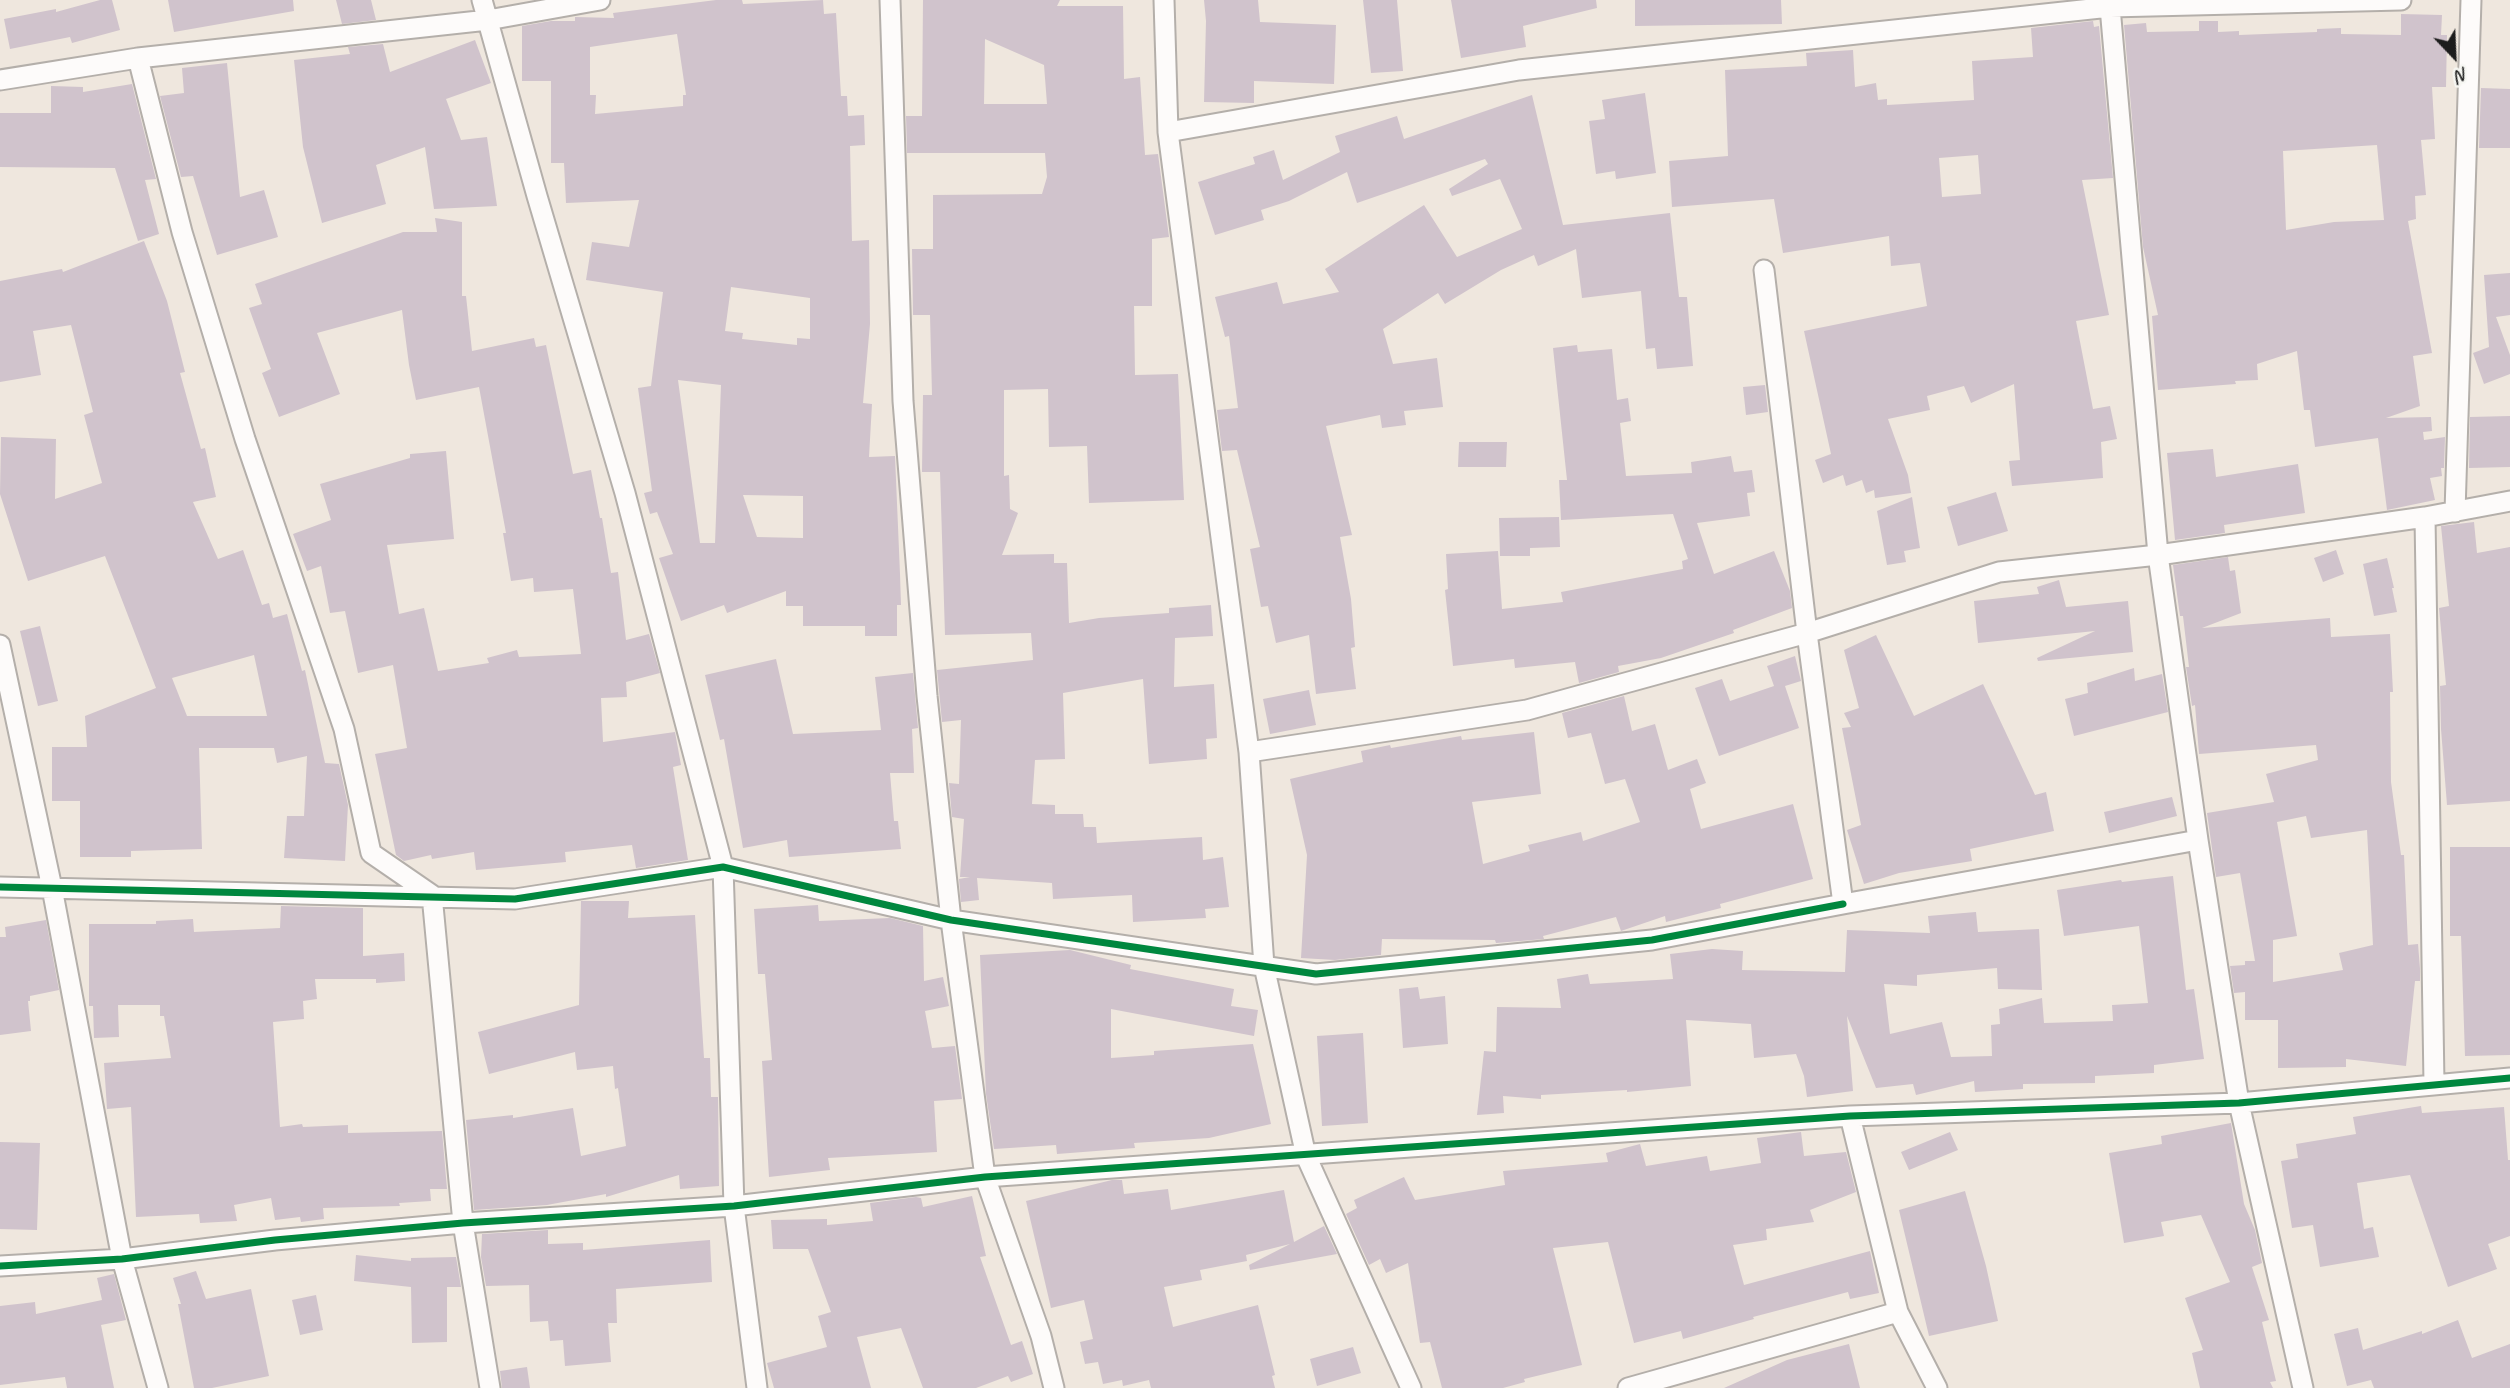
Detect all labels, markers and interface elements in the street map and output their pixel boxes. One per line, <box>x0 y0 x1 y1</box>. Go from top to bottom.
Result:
north arrow <box>2419 21 2489 91</box>
text: N <box>2452 62 2472 89</box>

